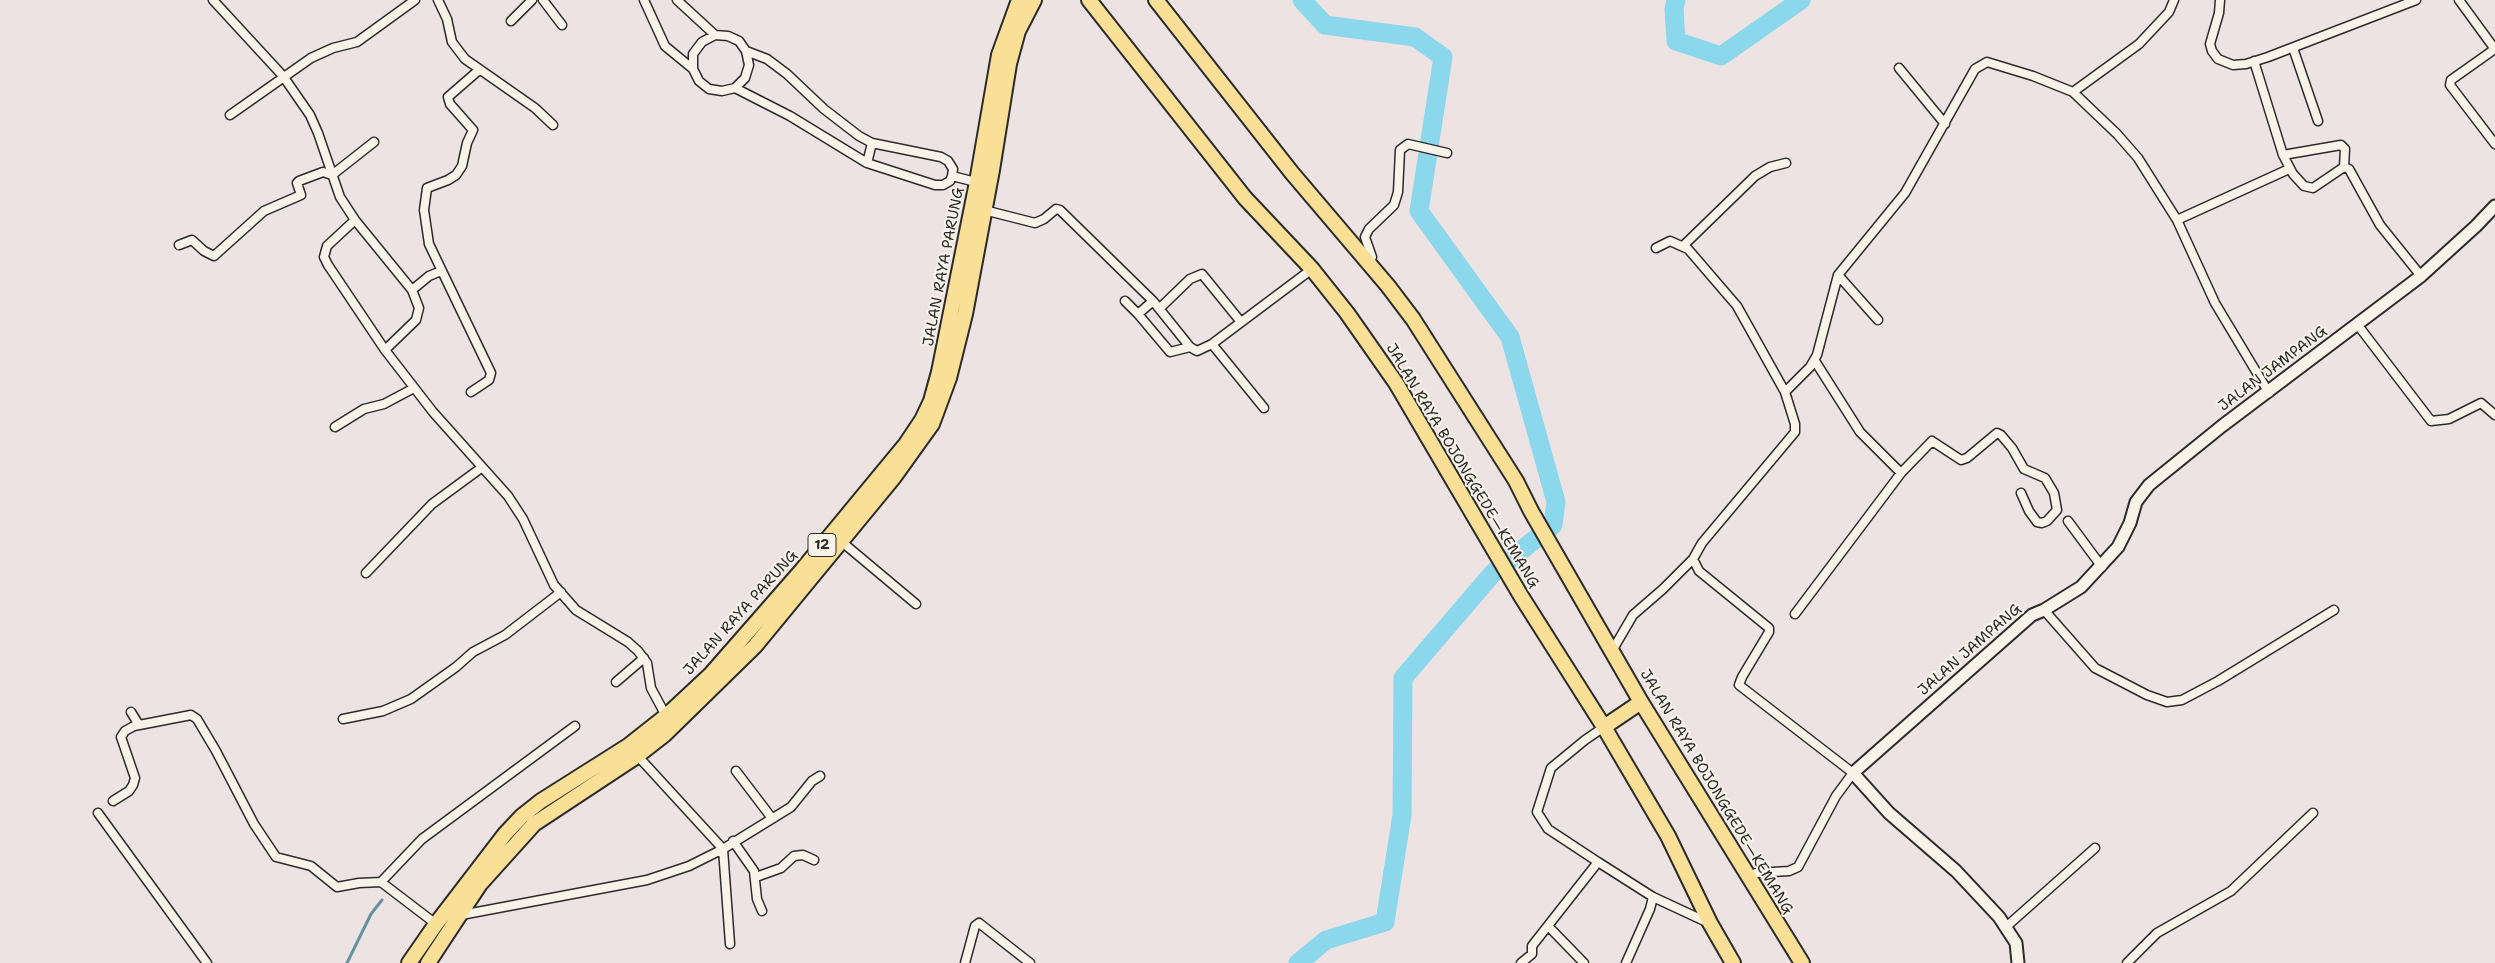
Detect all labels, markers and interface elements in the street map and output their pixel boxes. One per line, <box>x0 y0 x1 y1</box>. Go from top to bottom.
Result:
street label: JALAN RAYA PARUNG <box>920 186 968 348</box>
street label: JALAN JAMPANG <box>2215 322 2331 416</box>
street label: JALAN RAYA BOJONGGEDE—KEMANG <box>1382 340 1542 592</box>
road number: 12 <box>808 534 836 556</box>
street label: JALAN RAYA PARUNG <box>680 547 802 679</box>
street label: JALAN JAMPANG <box>1915 600 2025 700</box>
street label: JALAN RAYA BOJONGGEDE—KEMANG <box>1636 666 1796 918</box>

